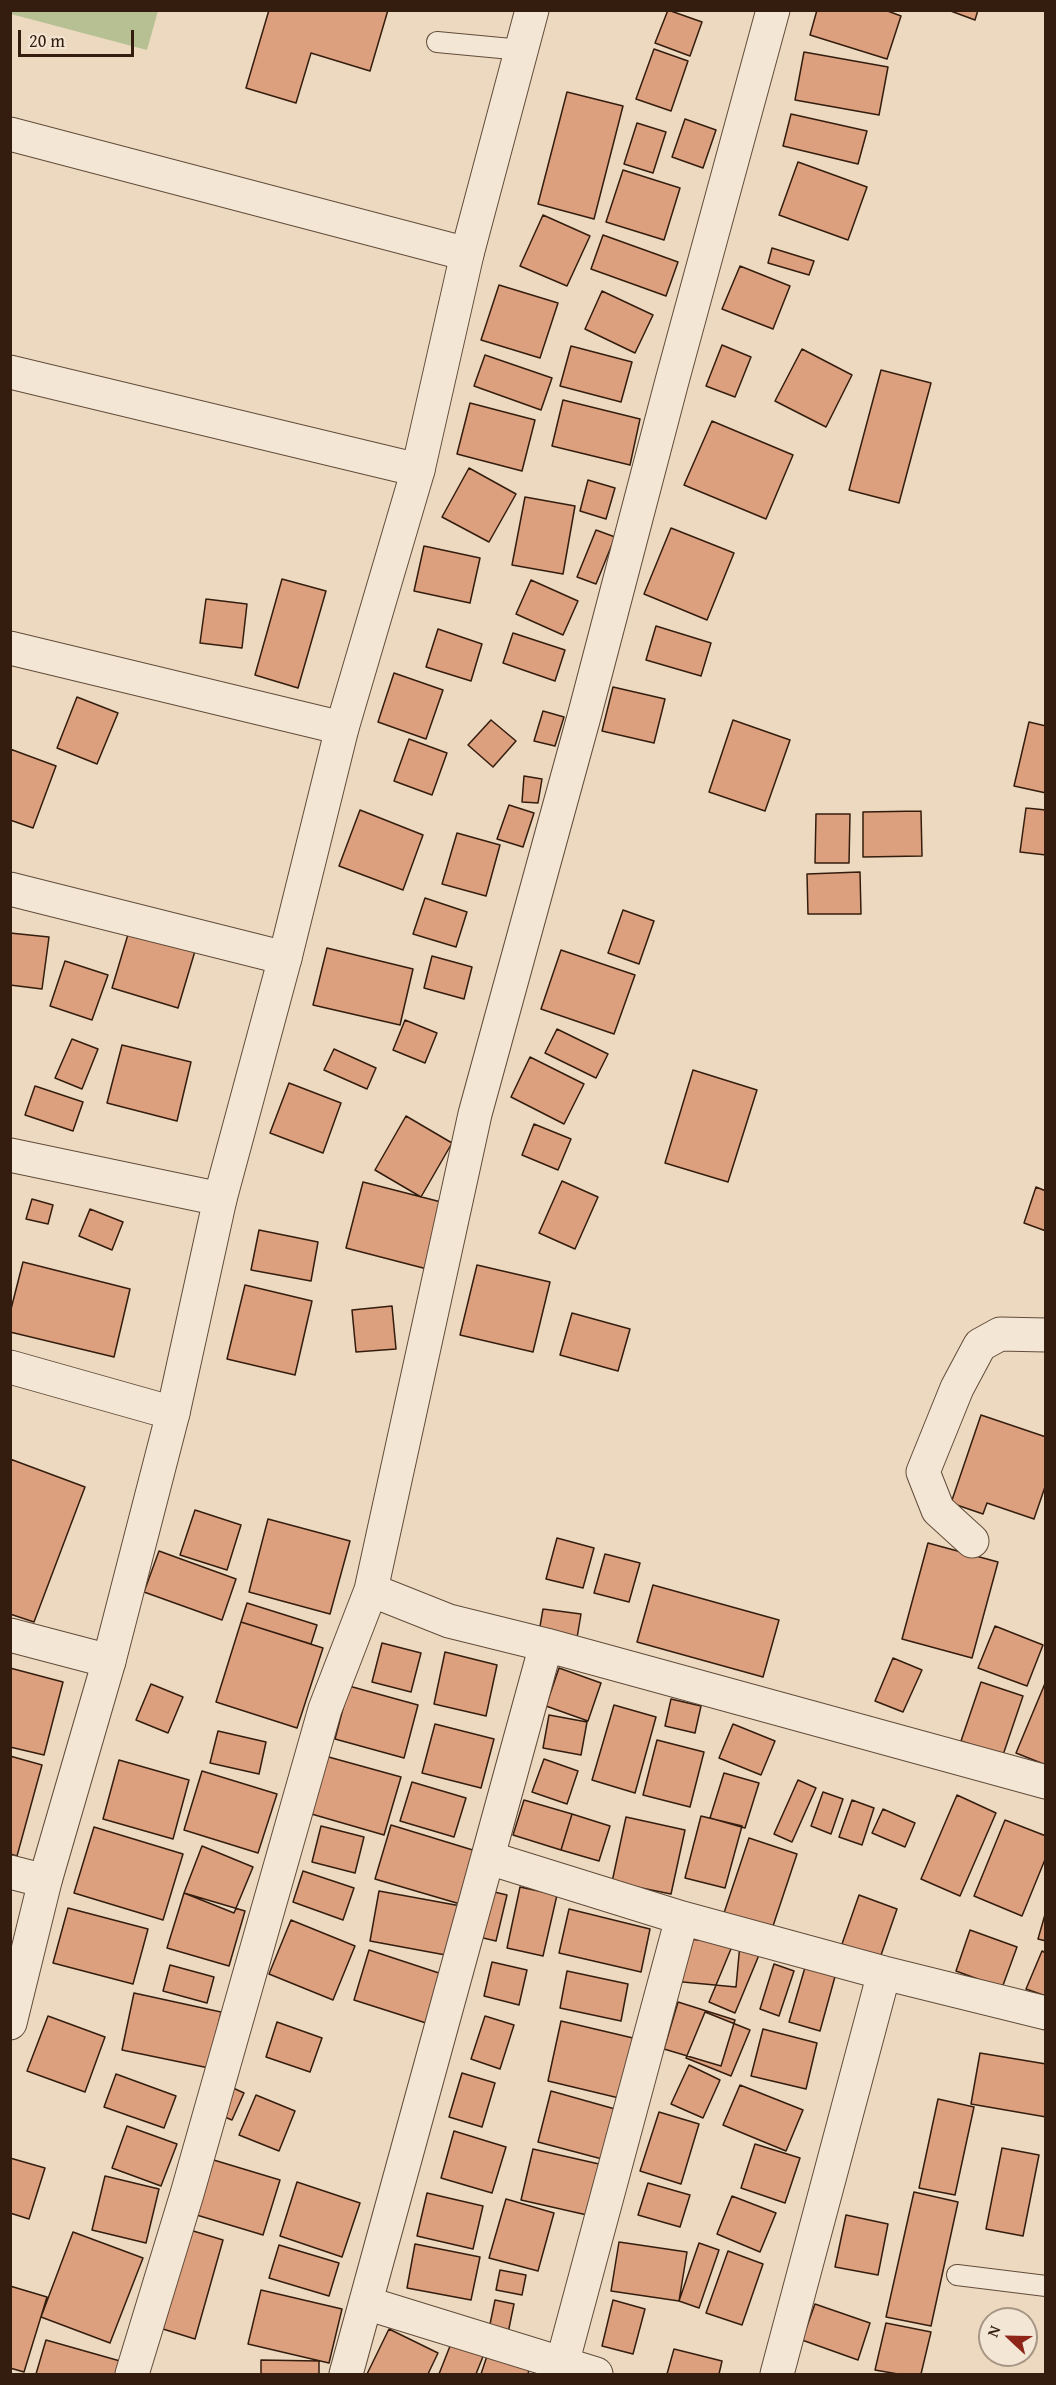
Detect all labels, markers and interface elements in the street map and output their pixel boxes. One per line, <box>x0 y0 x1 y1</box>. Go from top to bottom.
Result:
scale bar <box>21 18 136 56</box>
text: 20 m <box>29 27 65 54</box>
north arrow <box>978 2307 1038 2367</box>
text: N <box>980 2322 1006 2340</box>

